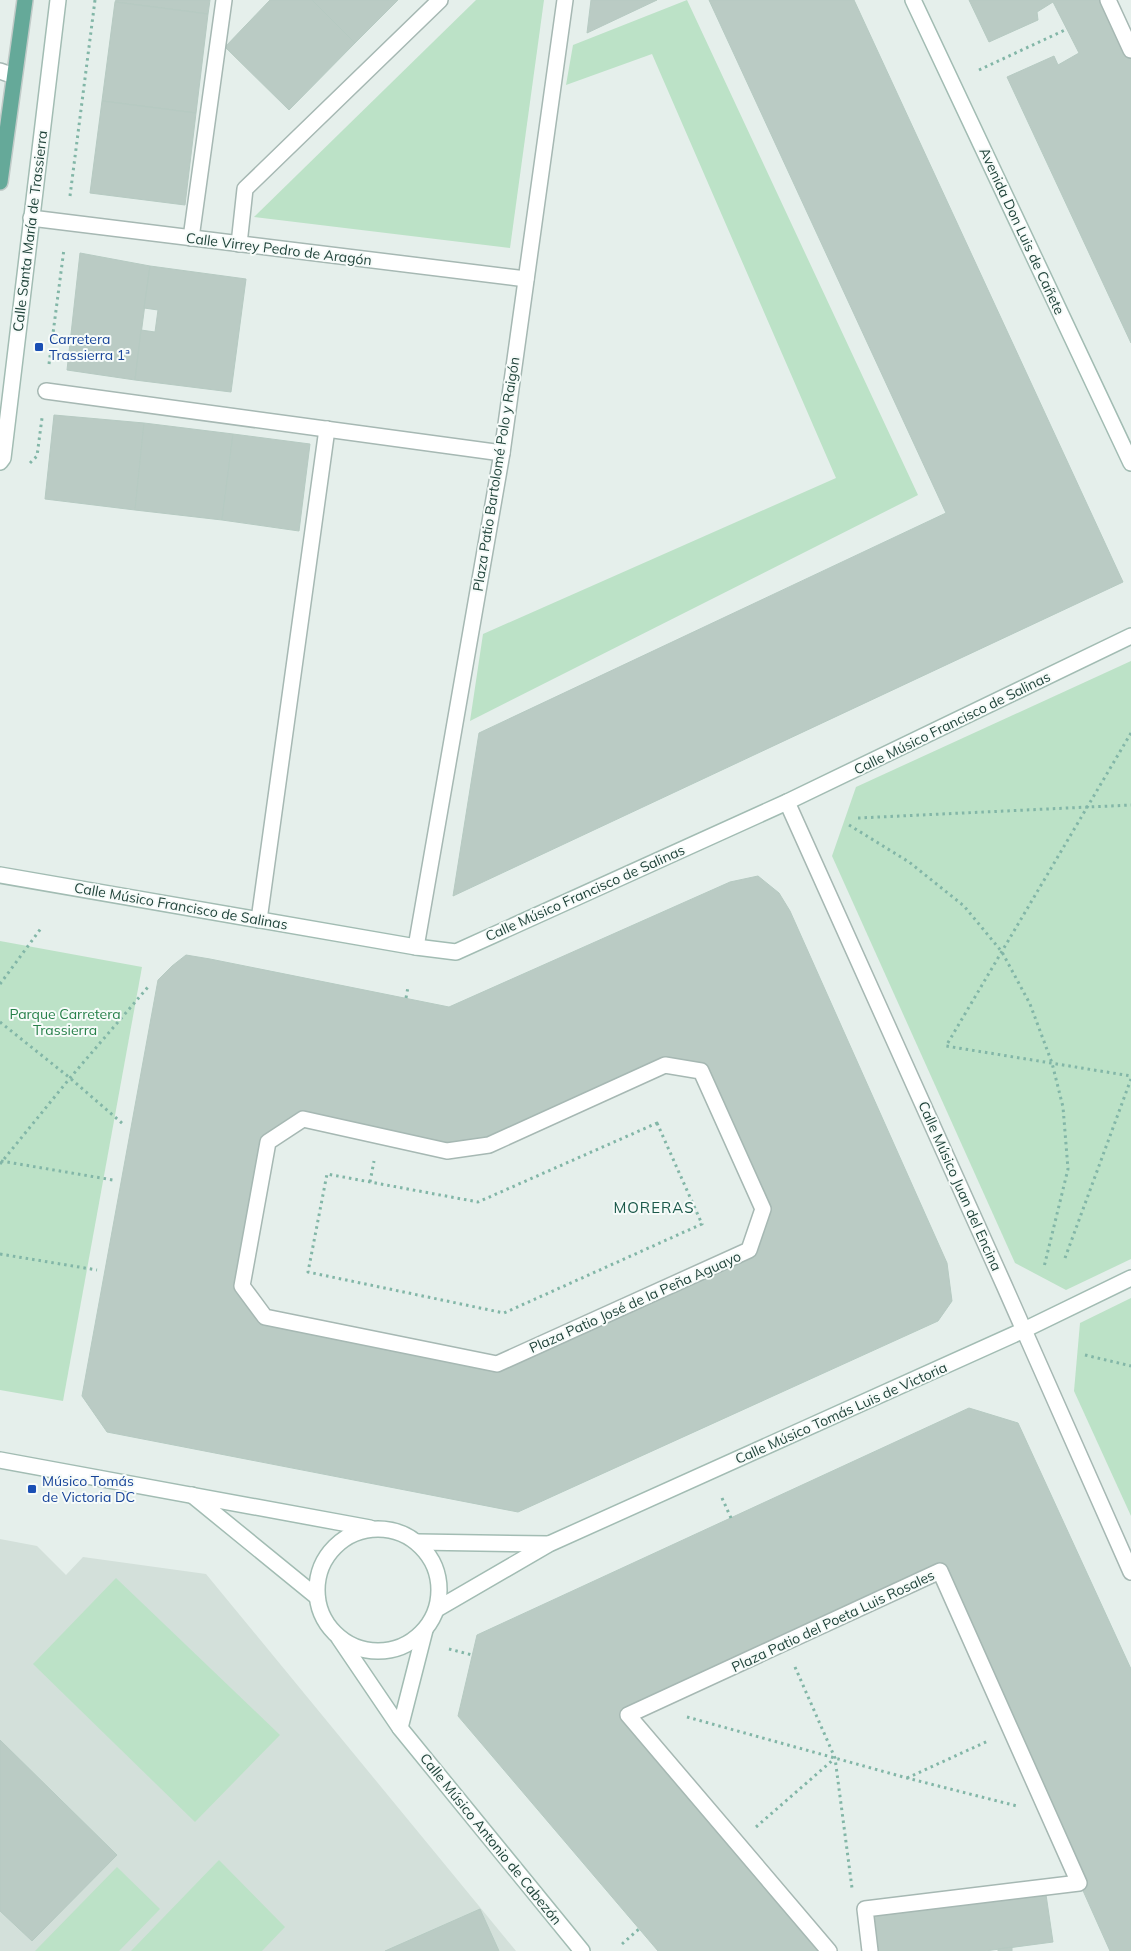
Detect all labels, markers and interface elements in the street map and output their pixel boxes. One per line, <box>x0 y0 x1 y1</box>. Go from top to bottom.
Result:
street label: Calle Santa María de Trassierra <box>9 129 51 333</box>
street label: Avenida Don Luis de Cañete <box>975 145 1069 317</box>
street label: Calle Virrey Pedro de Aragón <box>185 229 373 269</box>
place label: Carretera Trassierra 1ª <box>49 330 130 364</box>
marker: Carretera Trassierra 1ª <box>33 341 45 353</box>
street label: Plaza Patio Bartolomé Polo y Raigón <box>469 355 523 593</box>
street label: Calle Músico Francisco de Salinas <box>851 667 1053 779</box>
street label: Calle Músico Francisco de Salinas <box>482 841 688 945</box>
street label: Calle Músico Francisco de Salinas <box>73 878 289 934</box>
park label: Parque Carretera Trassierra <box>9 1005 121 1039</box>
street label: Calle Músico Juan del Encina <box>914 1098 1006 1274</box>
district label: MORERAS <box>613 1198 695 1217</box>
street label: Plaza Patio José de la Peña Aguayo <box>526 1247 744 1357</box>
street label: Calle Músico Tomás Luis de Victoria <box>732 1358 950 1468</box>
place label: Músico Tomás de Victoria DC <box>42 1472 135 1506</box>
marker: Músico Tomás de Victoria DC <box>26 1483 38 1495</box>
street label: Plaza Patio del Poeta Luis Rosales <box>729 1566 937 1676</box>
street label: Calle Músico Antonio de Cabezón <box>416 1750 566 1928</box>

